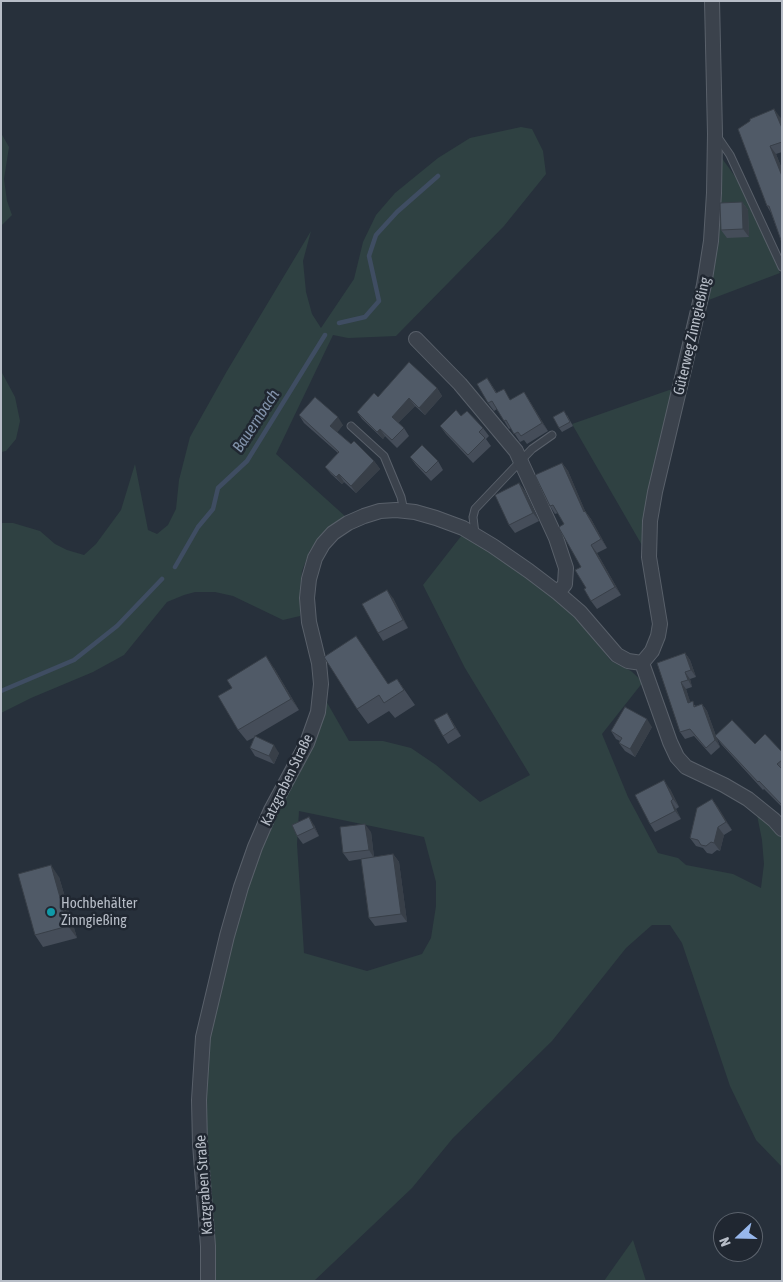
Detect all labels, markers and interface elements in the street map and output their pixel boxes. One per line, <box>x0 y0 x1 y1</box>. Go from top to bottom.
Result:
street label: Güterweg Zinngießing <box>670 275 714 397</box>
water label: Bauernbach <box>229 386 283 456</box>
street label: Katzgraben Straße <box>257 731 317 829</box>
place label: Hochbehälter Zinngießing <box>61 894 137 929</box>
marker: Hochbehälter Zinngießing <box>45 906 57 918</box>
street label: Katzgraben Straße <box>192 1134 216 1236</box>
north arrow <box>713 1212 763 1262</box>
text: N <box>716 1235 734 1249</box>

